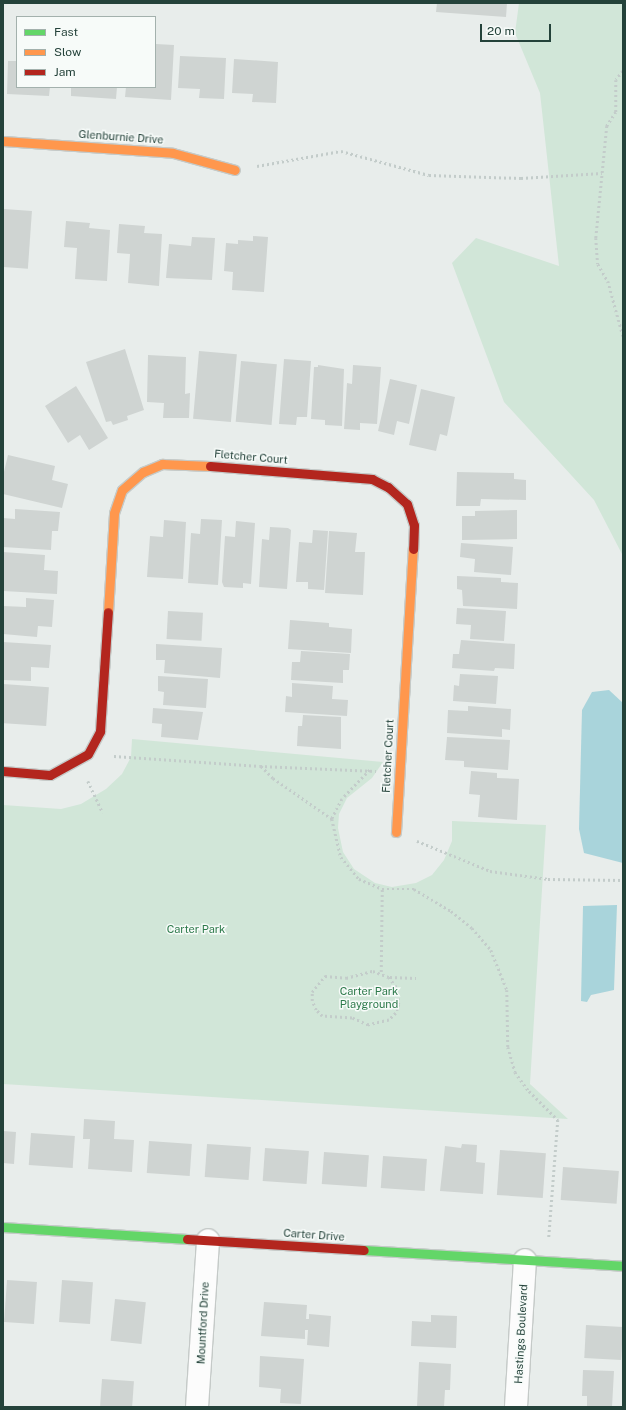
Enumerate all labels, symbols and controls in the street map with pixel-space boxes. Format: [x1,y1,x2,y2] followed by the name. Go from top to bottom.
[16,16,156,88] legend
[482,16,553,42] scale bar
[487,24,515,38] text: 20 m
[54,25,78,39] text: Fast
[54,45,81,59] text: Slow
[54,65,76,79] text: Jam
[78,127,164,147] street label: Glenburnie Drive
[214,447,288,467] street label: Fletcher Court
[379,719,397,793] street label: Fletcher Court
[167,922,225,936] park label: Carter Park
[340,985,398,1011] park label: Carter Park Playground
[283,1226,345,1244] street label: Carter Drive
[194,1281,212,1365] street label: Mountford Drive
[512,1284,530,1384] street label: Hastings Boulevard

